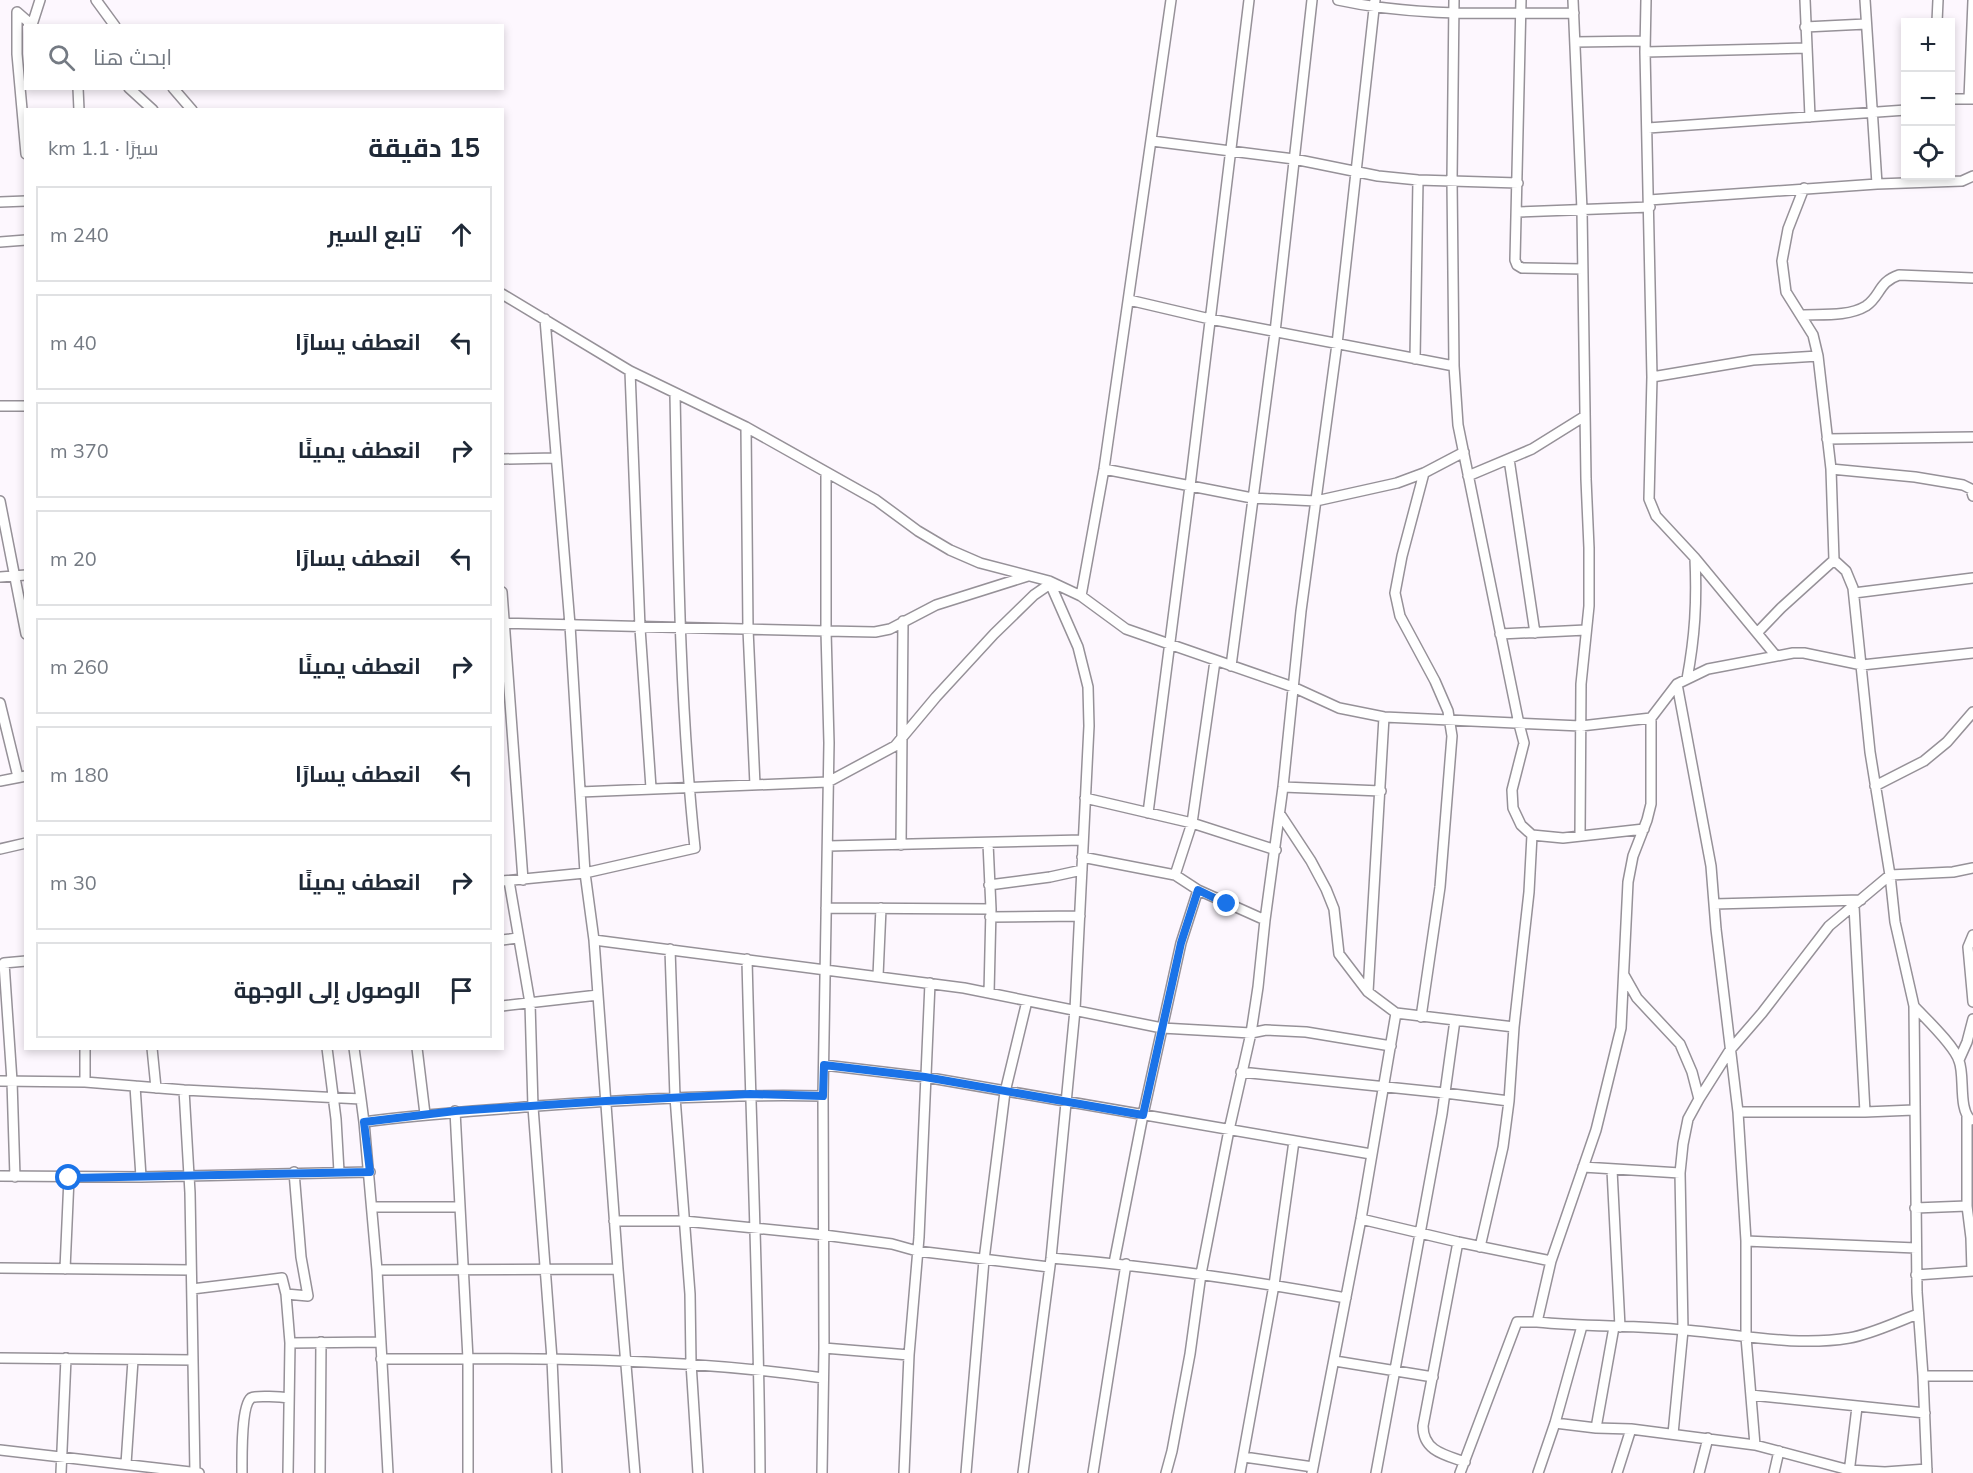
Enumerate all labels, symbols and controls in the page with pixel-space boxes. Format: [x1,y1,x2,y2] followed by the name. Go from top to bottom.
[1901,18,1955,180] map controls
[1901,18,1955,72] button: +
[24,24,504,90] search box
[45,41,78,74] icon: search
[93,43,172,71] text: ابحث هنا
[1901,72,1955,126] button: −
[1901,126,1955,180] button: locate
[368,131,480,164] text: 15 دقيقة
[48,135,159,160] text: سيرًا · 1.1 km
[445,218,478,251] icon: ahead
[327,220,421,248] text: تابع السير
[50,222,109,247] text: 240 m
[445,326,478,359] icon: left
[295,328,421,356] text: انعطف يسارًا
[50,330,97,355] text: 40 m
[445,434,478,467] icon: right
[298,436,421,464] text: انعطف يمينًا
[50,438,109,463] text: 370 m
[445,542,478,575] icon: left
[295,544,421,572] text: انعطف يسارًا
[50,546,97,571] text: 20 m
[445,650,478,683] icon: right
[298,652,421,680] text: انعطف يمينًا
[50,654,109,679] text: 260 m
[445,758,478,791] icon: left
[295,760,421,788] text: انعطف يسارًا
[50,762,109,787] text: 180 m
[445,866,478,899] icon: right
[298,868,421,896] text: انعطف يمينًا
[50,870,97,895] text: 30 m
[1213,890,1239,916] route end
[445,974,478,1007] icon: arrive
[234,976,421,1004] text: الوصول إلى الوجهة
[55,1164,81,1190] route start

